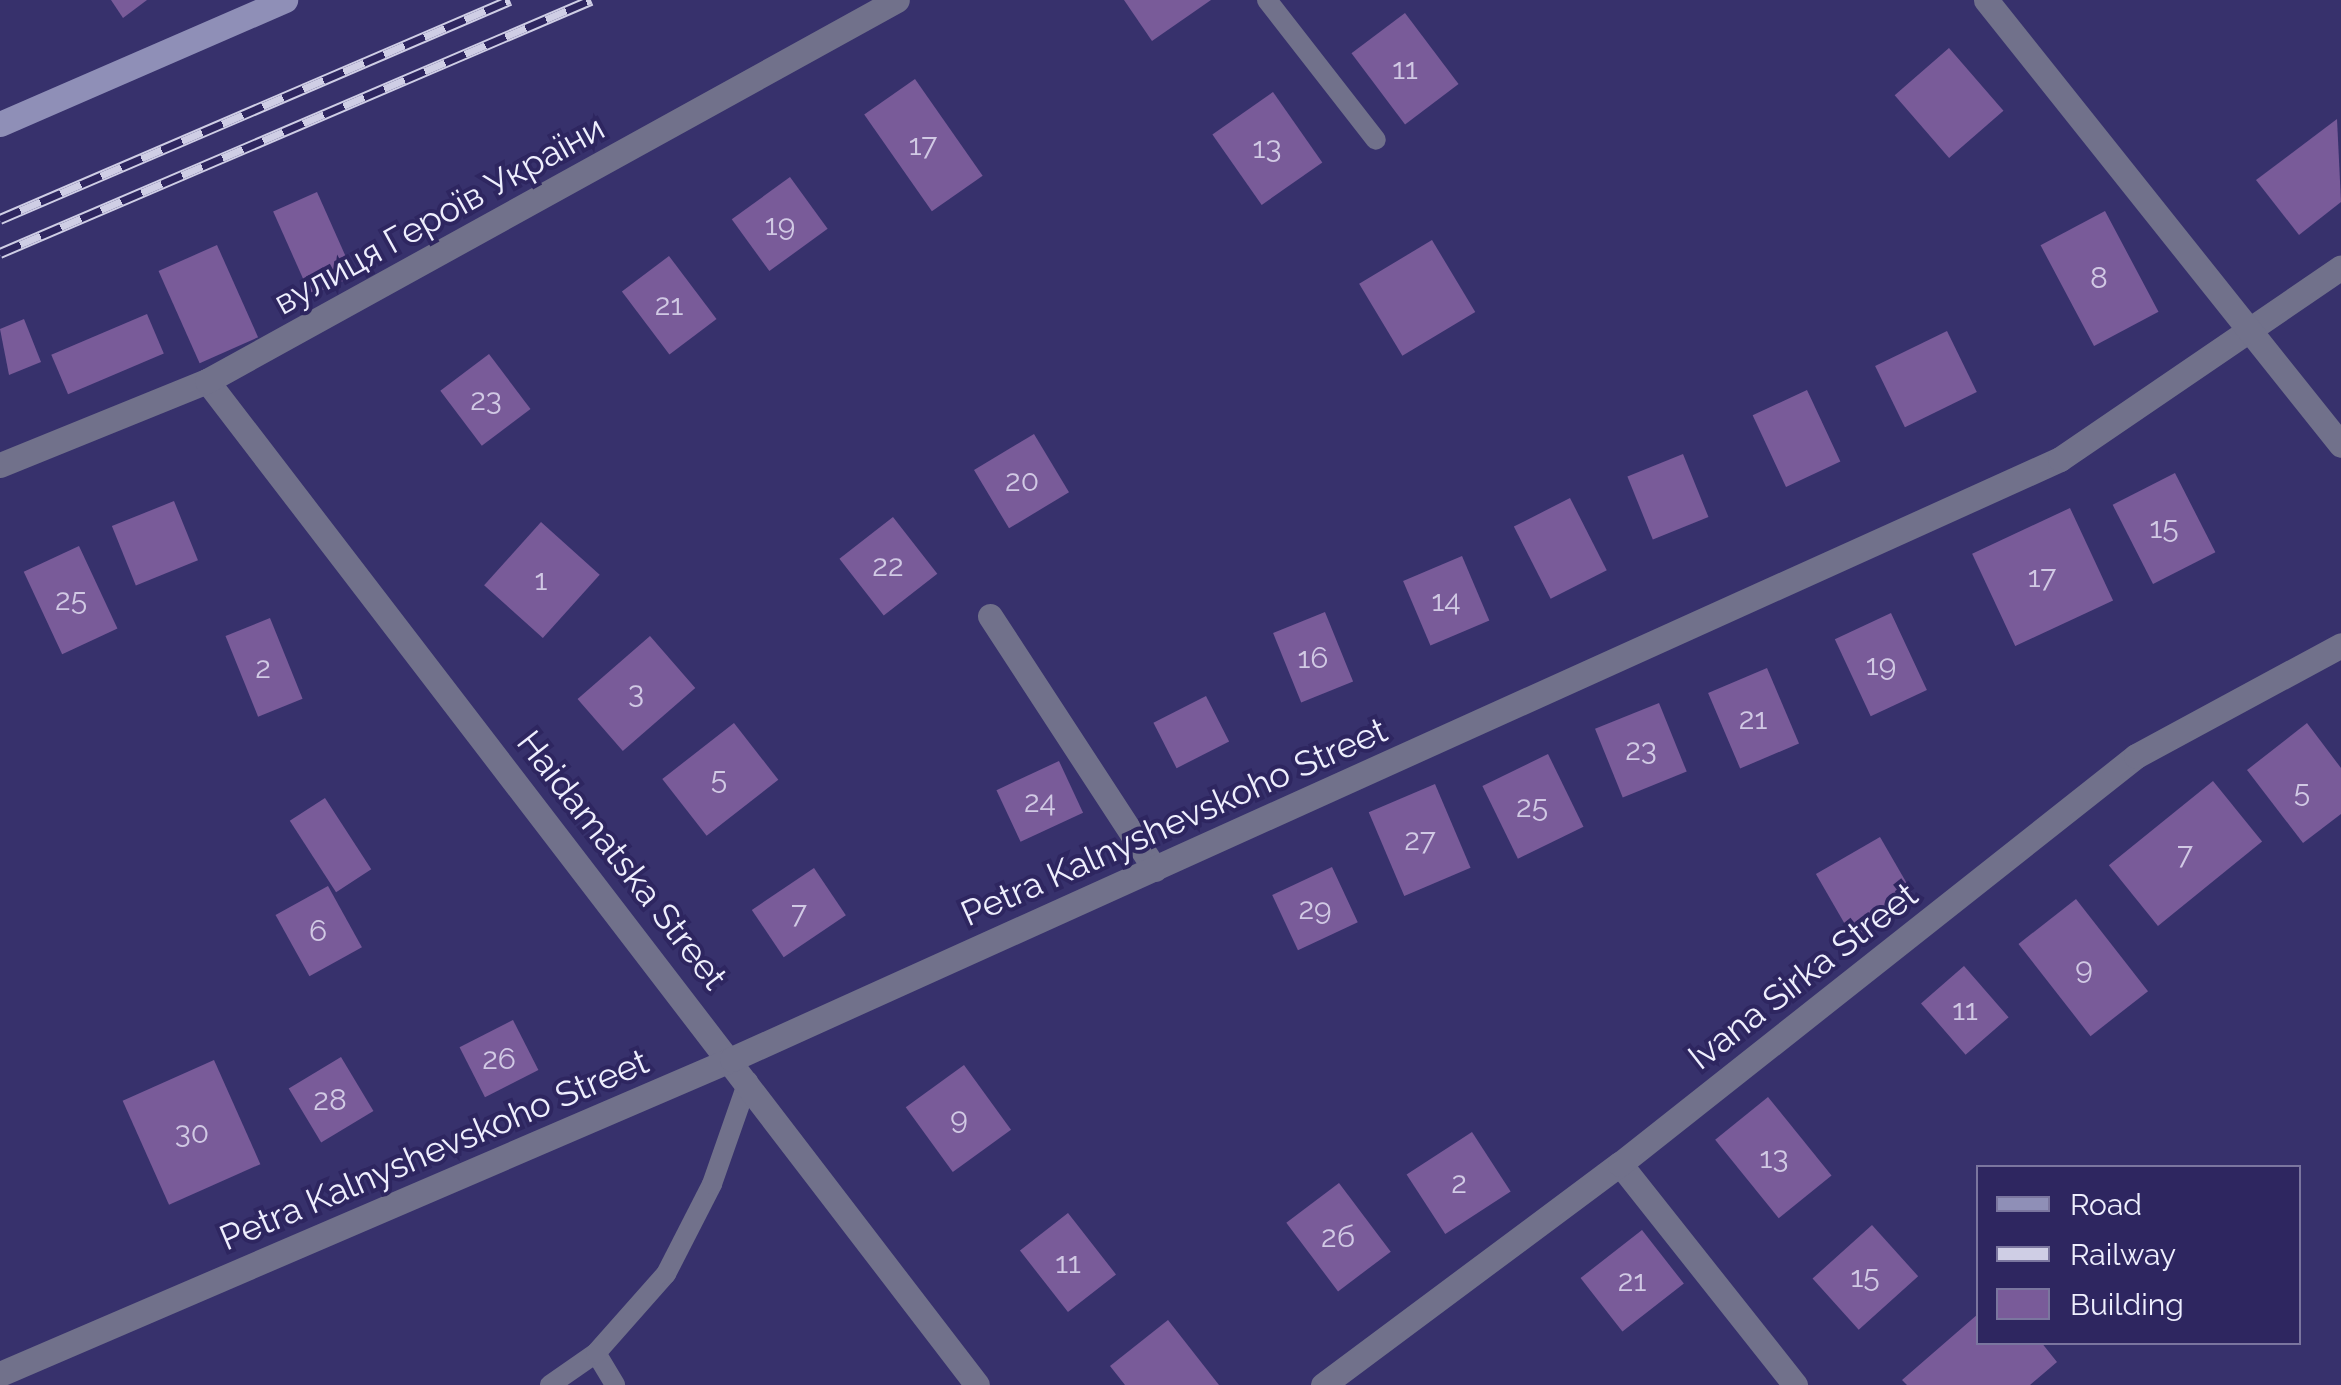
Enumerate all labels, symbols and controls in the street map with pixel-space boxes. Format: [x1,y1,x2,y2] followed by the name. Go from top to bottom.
[1392,51,1418,87] house number: 11
[266,107,612,323] street label: вулиця Героїв України
[909,127,937,163] house number: 17
[1253,130,1281,166] house number: 13
[765,207,795,243] house number: 19
[2090,260,2108,296] house number: 8
[655,287,683,323] house number: 21
[470,382,502,418] house number: 23
[1005,463,1039,499] house number: 20
[2149,510,2179,546] house number: 15
[872,548,904,584] house number: 22
[2028,559,2056,595] house number: 17
[535,562,547,598] house number: 1
[55,582,87,618] house number: 25
[1431,583,1461,619] house number: 14
[1298,640,1328,676] house number: 16
[1866,647,1896,683] house number: 19
[255,650,271,686] house number: 2
[628,675,644,711] house number: 3
[1739,701,1767,737] house number: 21
[955,709,1393,935] street label: Petra Kalnyshevskoho Street
[508,722,736,998] street label: Haidamatska Street
[1625,732,1657,768] house number: 23
[711,761,727,797] house number: 5
[2294,774,2310,810] house number: 5
[1024,784,1056,820] house number: 24
[1516,789,1548,825] house number: 25
[1404,822,1436,858] house number: 27
[2177,836,2193,872] house number: 7
[1680,874,1926,1078] street label: Ivana Sirka Street
[1298,891,1332,927] house number: 29
[791,895,807,931] house number: 7
[309,913,327,949] house number: 6
[2075,950,2093,986] house number: 9
[1952,992,1978,1028] house number: 11
[213,1041,655,1259] street label: Petra Kalnyshevskoho Street
[482,1041,516,1077] house number: 26
[313,1082,347,1118] house number: 28
[950,1100,968,1136] house number: 9
[175,1115,209,1151] house number: 30
[1760,1140,1788,1176] house number: 13
[1451,1165,1467,1201] house number: 2
[1976,1165,2301,1345] legend
[2070,1187,2142,1222] text: Road
[1321,1219,1355,1255] house number: 2б
[2070,1237,2176,1272] text: Railway
[1055,1245,1081,1281] house number: 11
[1850,1259,1880,1295] house number: 15
[1618,1263,1646,1299] house number: 21
[2070,1287,2184,1322] text: Building

